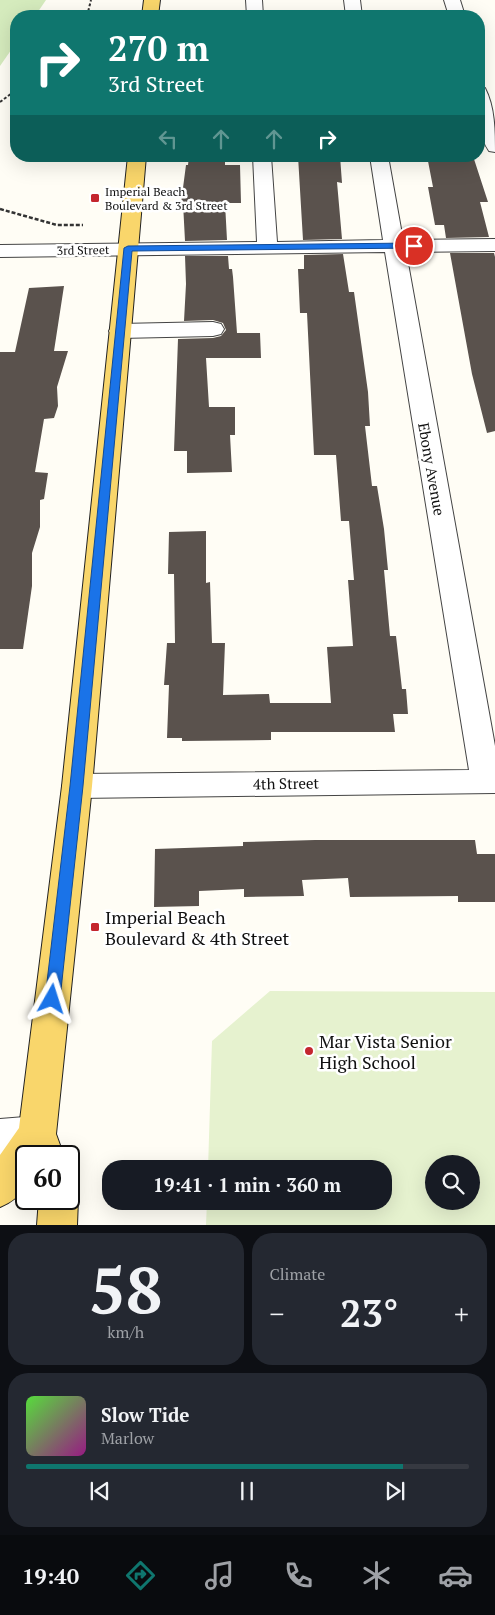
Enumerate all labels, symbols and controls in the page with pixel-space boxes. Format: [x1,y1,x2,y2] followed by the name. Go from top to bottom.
[108,25,209,71] text: 270 m
[25,30,90,95] icon: right
[108,69,204,98] text: 3rd Street
[154,125,182,153] icon: left
[207,125,235,153] icon: ahead
[260,125,288,153] icon: ahead
[313,125,341,153] icon: right
[105,184,228,213] place label: Imperial Beach Boulevard & 3rd Street
[89,192,101,204] marker: Imperial Beach Boulevard & 3rd Street
[393,225,435,267] pin
[400,232,428,260] icon: arrive
[57,242,110,258] street label: 3rd Street
[414,421,450,517] street label: Ebony Avenue
[253,772,320,794] street label: 4th Street
[105,905,290,950] place label: Imperial Beach Boulevard & 4th Street
[89,921,101,933] marker: Imperial Beach Boulevard & 4th Street
[25,972,77,1024] position arrow
[319,1029,452,1074] place label: Mar Vista Senior High School
[303,1045,315,1057] marker: Mar Vista Senior High School
[15,1145,80,1210] speed limit sign: 60
[425,1155,480,1210] map controls
[425,1155,480,1210] button: search
[153,1172,341,1197] text: 19:41 · 1 min · 360 m
[89,1245,162,1332] text: 58
[270,1263,325,1285] text: Climate
[340,1288,399,1338] text: 23°
[270,1295,284,1332] text: −
[454,1295,469,1332] text: +
[107,1321,144,1343] text: km/h
[101,1402,190,1427] text: Slow Tide
[101,1427,154,1449] text: Marlow
[86,1477,114,1505] icon: previous
[233,1477,261,1505] icon: pause
[381,1477,409,1505] icon: next
[123,1558,158,1593] icon: directions
[202,1558,237,1593] icon: music
[281,1558,316,1593] icon: phone
[359,1558,394,1593] icon: climate
[438,1558,473,1593] icon: car
[22,1561,79,1590] text: 19:40

